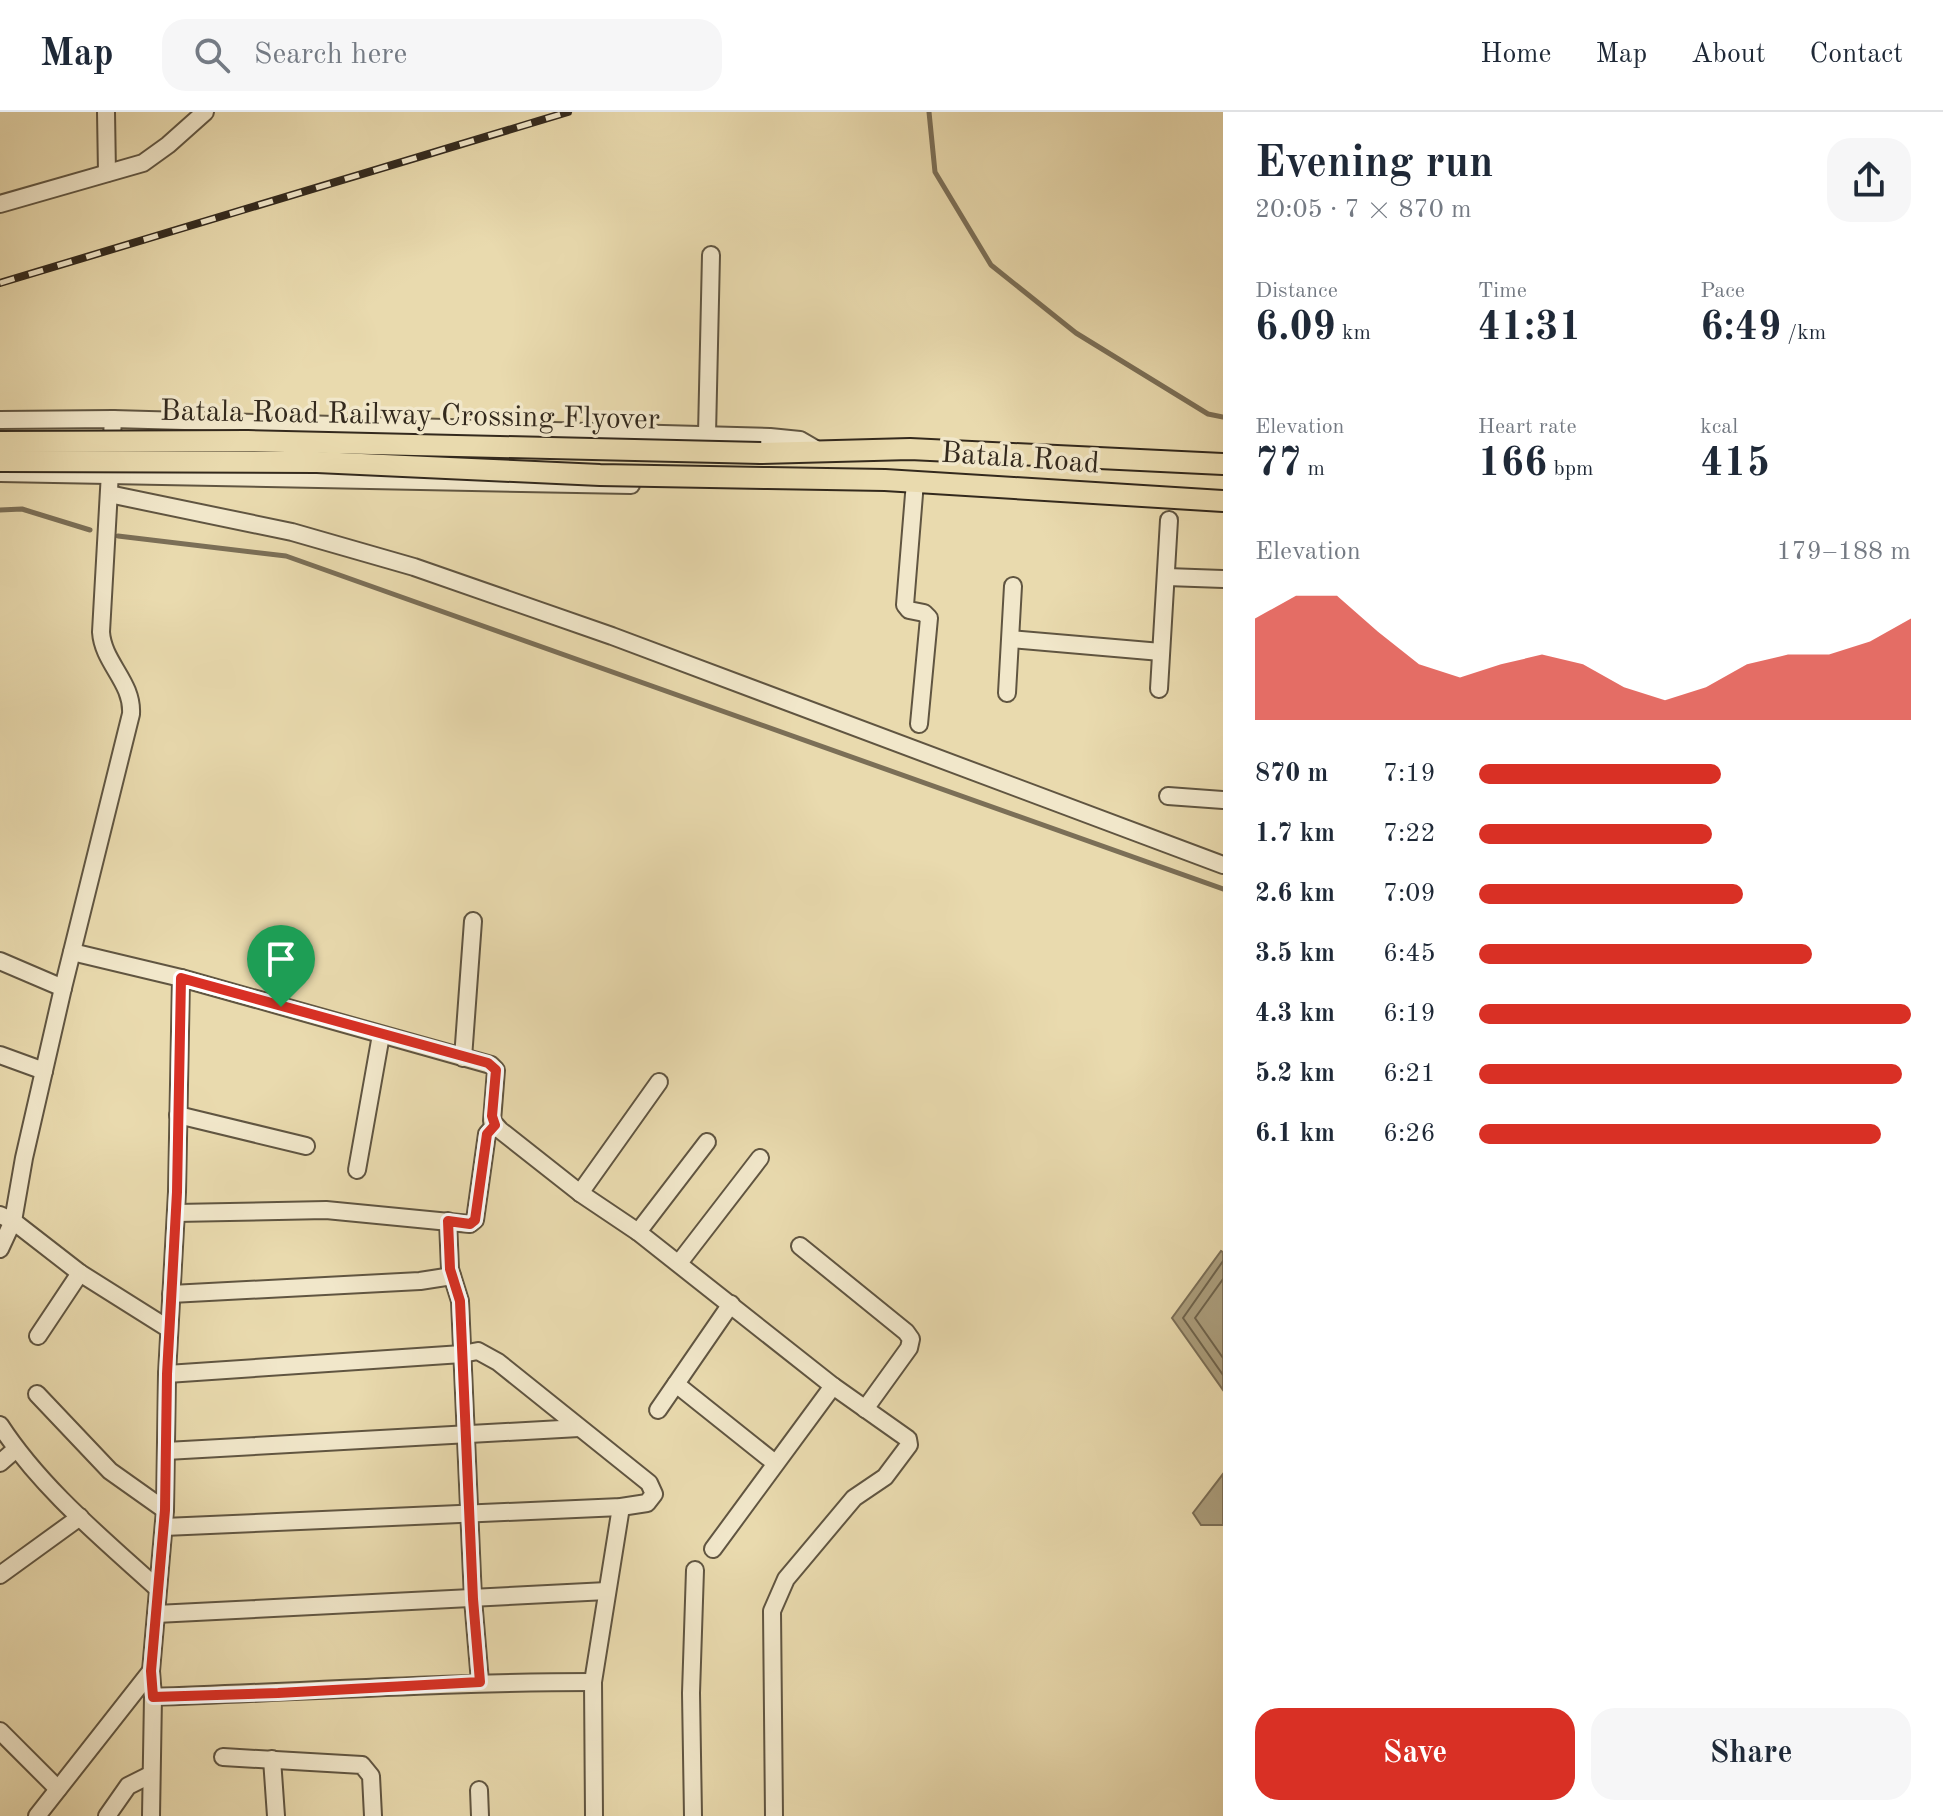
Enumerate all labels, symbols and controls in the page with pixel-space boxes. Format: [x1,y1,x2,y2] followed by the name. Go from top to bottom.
[162,19,722,91] search box
[190,33,234,77] icon: search
[40,36,114,74] text: Map
[254,40,407,70] text: Search here
[1480,41,1551,69] text: Home
[1595,41,1647,69] text: Map
[1691,41,1766,69] text: About
[1810,41,1903,69] text: Contact
[1827,138,1911,222] button: share
[1255,142,1493,186] text: Evening run
[1255,197,1472,223] text: 20:05 · 7 × 870 m
[1255,280,1338,302] text: Distance
[1478,280,1527,302] text: Time
[1700,280,1745,302] text: Pace
[1255,309,1336,349] text: 6.09
[1478,309,1582,349] text: 41:31
[1700,309,1781,349] text: 6:49
[1336,322,1371,344] text: km
[1781,322,1826,344] text: /km
[160,397,660,435] street label: Batala Road Railway Crossing Flyover
[1255,416,1345,438] text: Elevation
[1478,416,1577,438] text: Heart rate
[1700,416,1738,438] text: kcal
[940,438,1100,480] street label: Batala Road
[1255,445,1301,485] text: 77
[1478,445,1547,485] text: 166
[1700,445,1770,485] text: 415
[1301,458,1325,480] text: m
[1547,458,1594,480] text: bpm
[1255,539,1361,565] text: Elevation
[1776,539,1911,565] text: 179–188 m
[1255,761,1328,787] text: 870 m
[1383,761,1436,787] text: 7:19
[1255,821,1335,847] text: 1.7 km
[1383,821,1436,847] text: 7:22
[1255,881,1335,907] text: 2.6 km
[1383,881,1436,907] text: 7:09
[247,925,315,1007] pin
[259,937,303,981] icon: arrive
[1255,941,1335,967] text: 3.5 km
[1383,941,1436,967] text: 6:45
[1255,1001,1335,1027] text: 4.3 km
[1383,1001,1436,1027] text: 6:19
[1255,1061,1335,1087] text: 5.2 km
[1383,1061,1436,1087] text: 6:21
[1255,1121,1335,1147] text: 6.1 km
[1383,1121,1436,1147] text: 6:26
[1255,1708,1575,1800] button: Save
[1591,1708,1911,1800] button: Share

